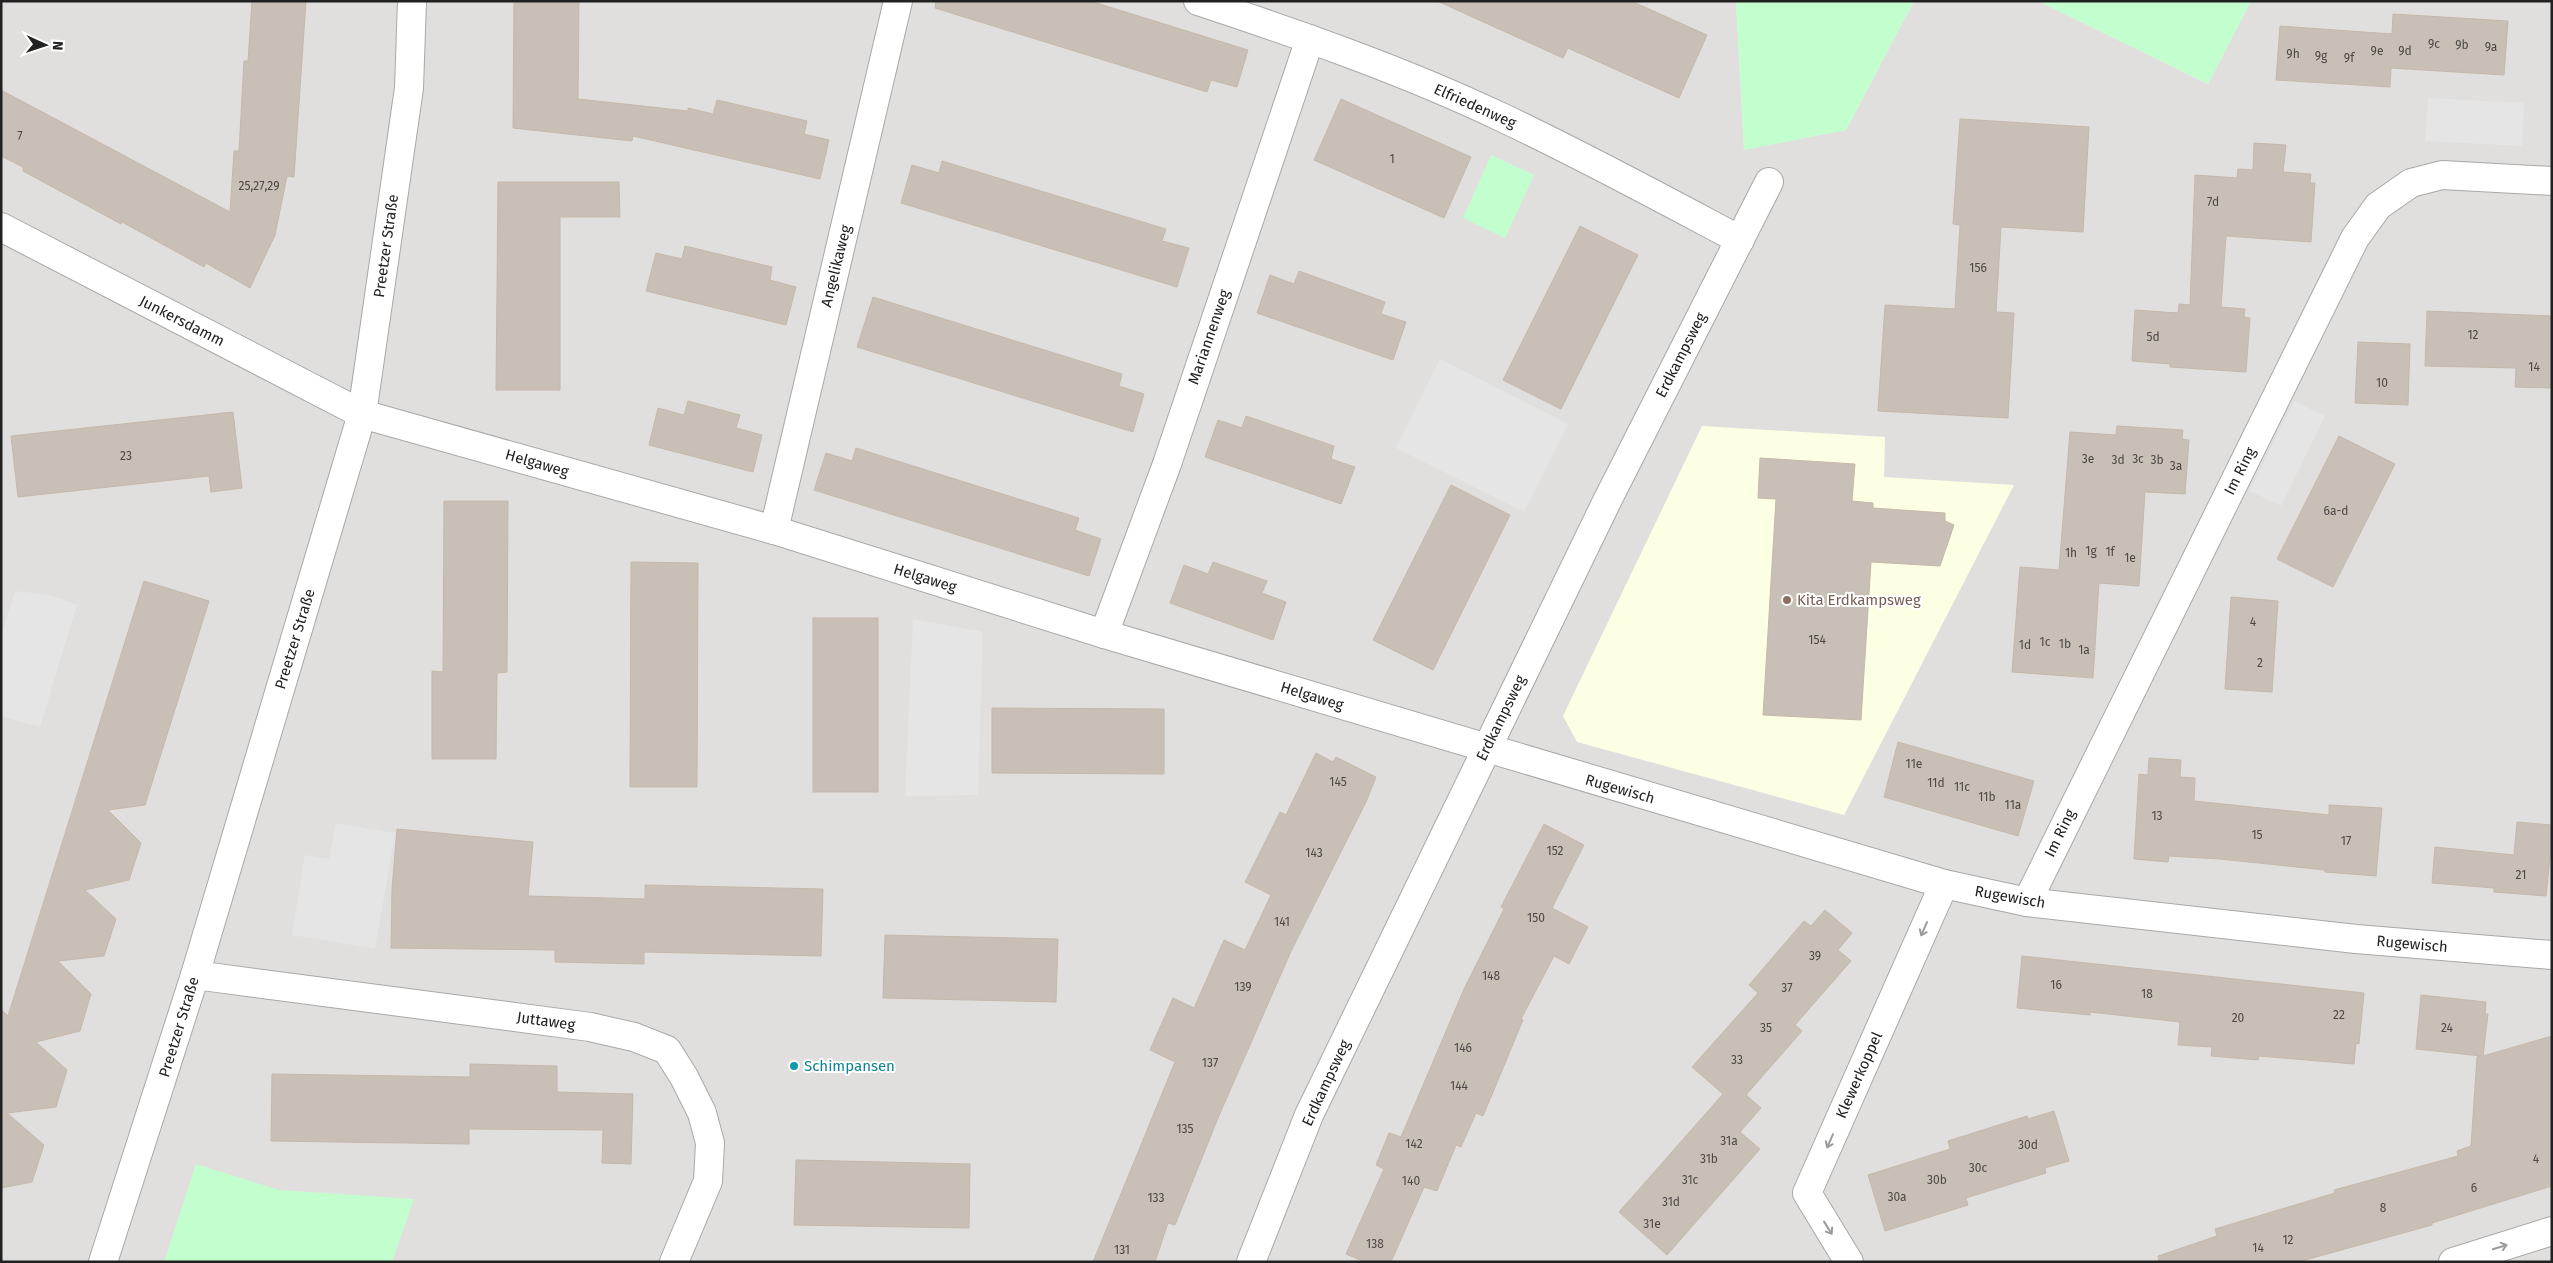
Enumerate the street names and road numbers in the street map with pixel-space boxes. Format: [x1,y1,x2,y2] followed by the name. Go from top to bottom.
[1431,80,1519,132] street label: Elfriedenweg
[370,193,402,299] street label: Preetzer Straße
[817,223,855,309] street label: Angelikaweg
[1184,287,1234,387] street label: Mariannenweg
[136,292,228,350] street label: Junkersdamm
[1652,309,1710,401] street label: Erdkampsweg
[2220,444,2260,498] street label: Im Ring
[503,445,571,481] street label: Helgaweg
[891,560,959,596] street label: Helgaweg
[271,587,319,691] street label: Preetzer Straße
[1472,672,1530,764] street label: Erdkampsweg
[1278,678,1346,714] street label: Helgaweg
[1583,770,1657,808] street label: Rugewisch
[2041,806,2079,860] street label: Im Ring
[1973,882,2047,912] street label: Rugewisch
[2376,932,2448,956] street label: Rugewisch
[155,975,203,1079] street label: Preetzer Straße
[516,1008,577,1034] street label: Juttaweg
[1832,1028,1886,1121] street label: Klewerkoppel
[1298,1037,1354,1129] street label: Erdkampsweg

